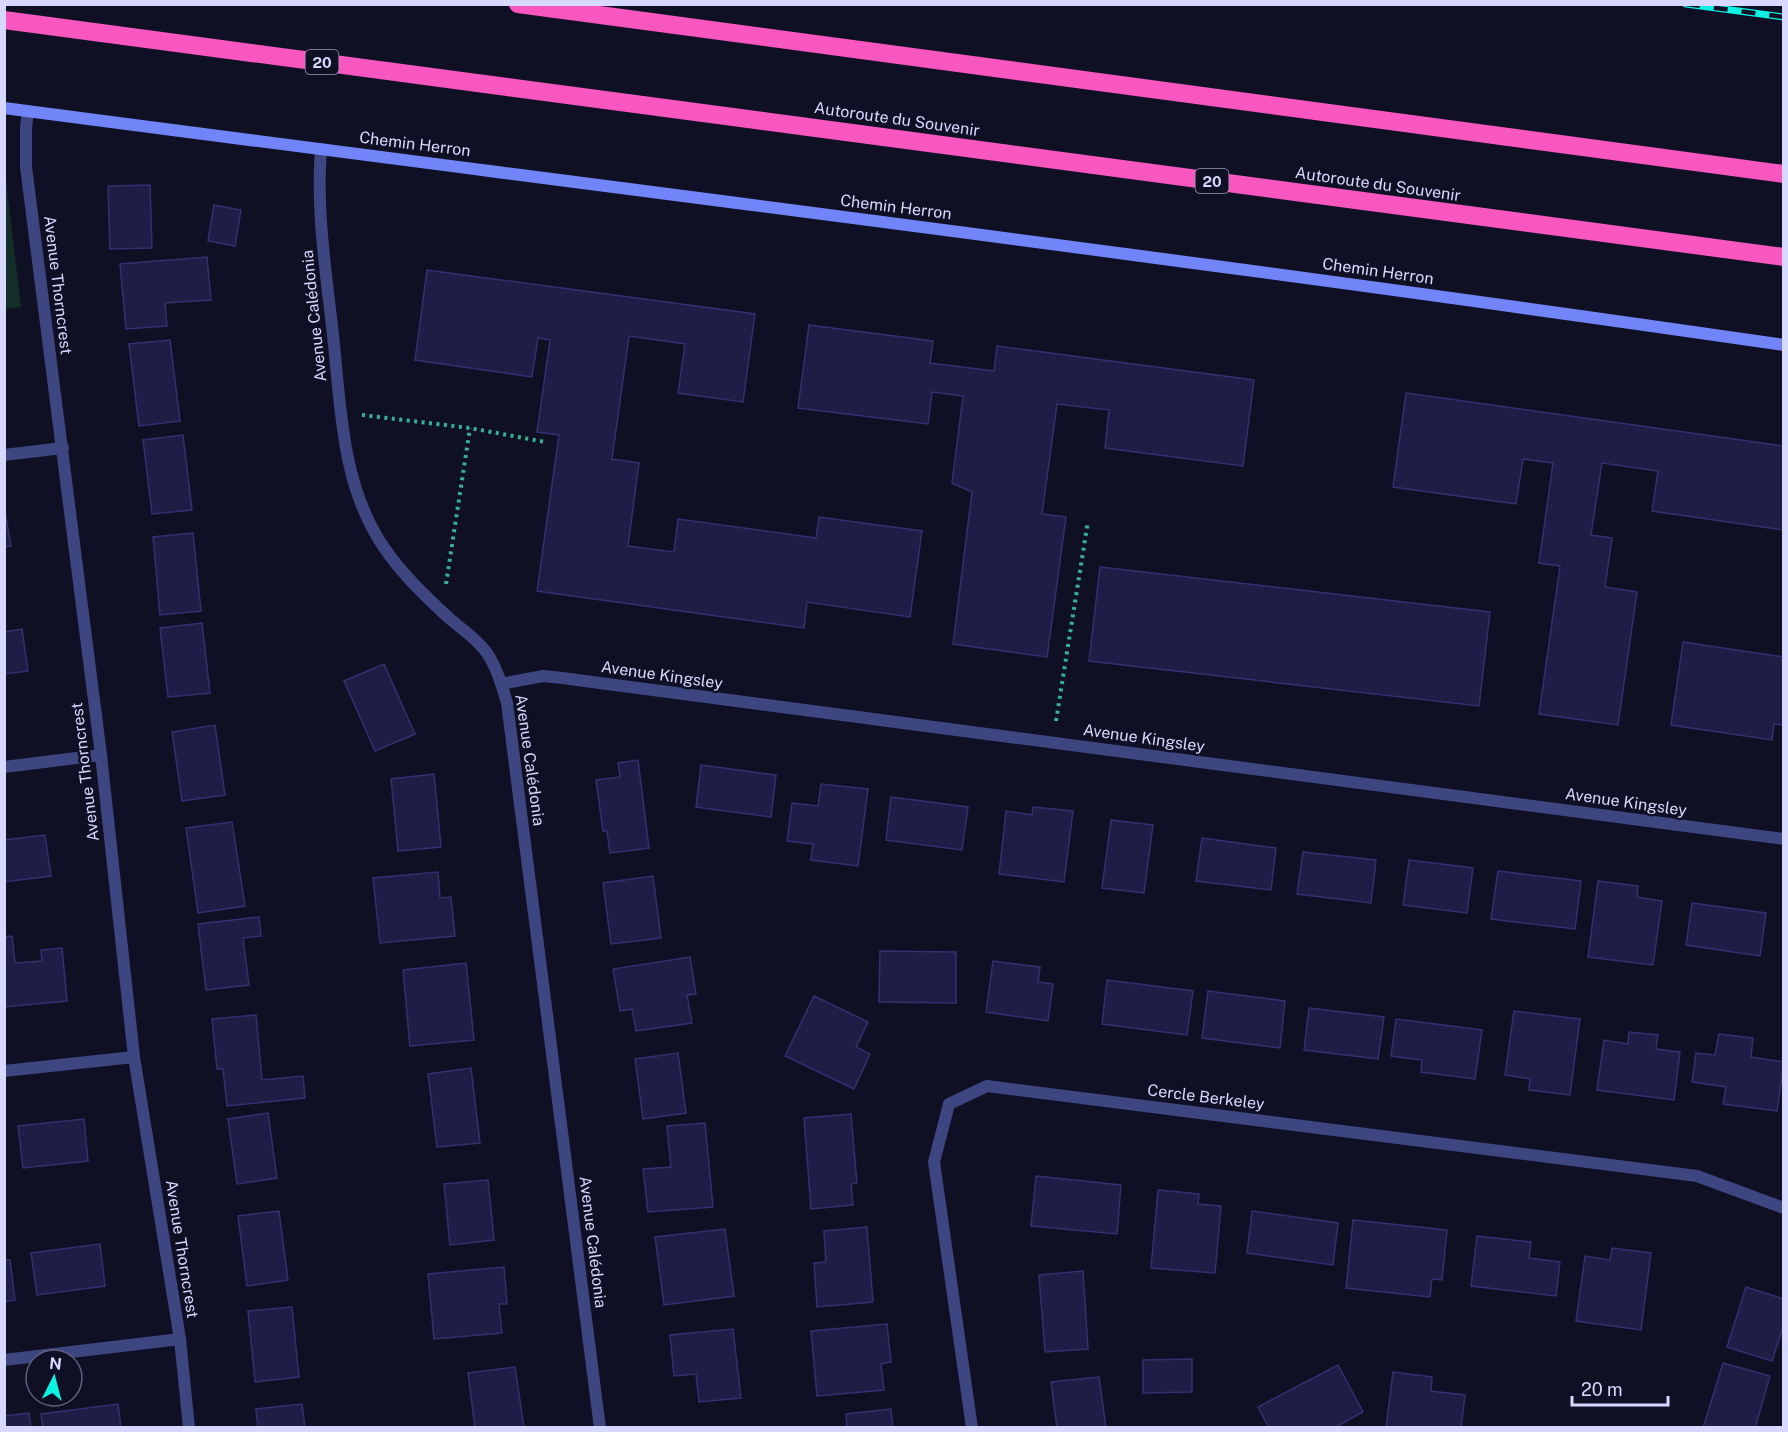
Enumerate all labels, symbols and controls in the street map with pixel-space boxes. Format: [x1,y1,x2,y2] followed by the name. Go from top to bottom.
[306,50,338,74] road number: 20
[813,98,981,140] street label: Autoroute du Souvenir
[358,128,472,160] street label: Chemin Herron
[1294,163,1462,205] street label: Autoroute du Souvenir
[1196,169,1228,193] road number: 20
[839,191,953,223] street label: Chemin Herron
[40,214,76,356] street label: Avenue Thorncrest
[298,249,330,383] street label: Avenue Calédonia
[1321,254,1435,288] street label: Chemin Herron
[600,657,724,693] street label: Avenue Kingsley
[511,693,549,827] street label: Avenue Calédonia
[67,701,103,843] street label: Avenue Thorncrest
[1082,720,1206,756] street label: Avenue Kingsley
[1564,784,1688,820] street label: Avenue Kingsley
[1146,1080,1266,1114] street label: Cercle Berkeley
[575,1175,611,1309] street label: Avenue Calédonia
[162,1178,202,1320] street label: Avenue Thorncrest
[24,1348,84,1408] north arrow
[48,1353,63,1374] text: N
[1572,1369,1668,1407] scale bar
[1581,1379,1623,1400] text: 20 m

